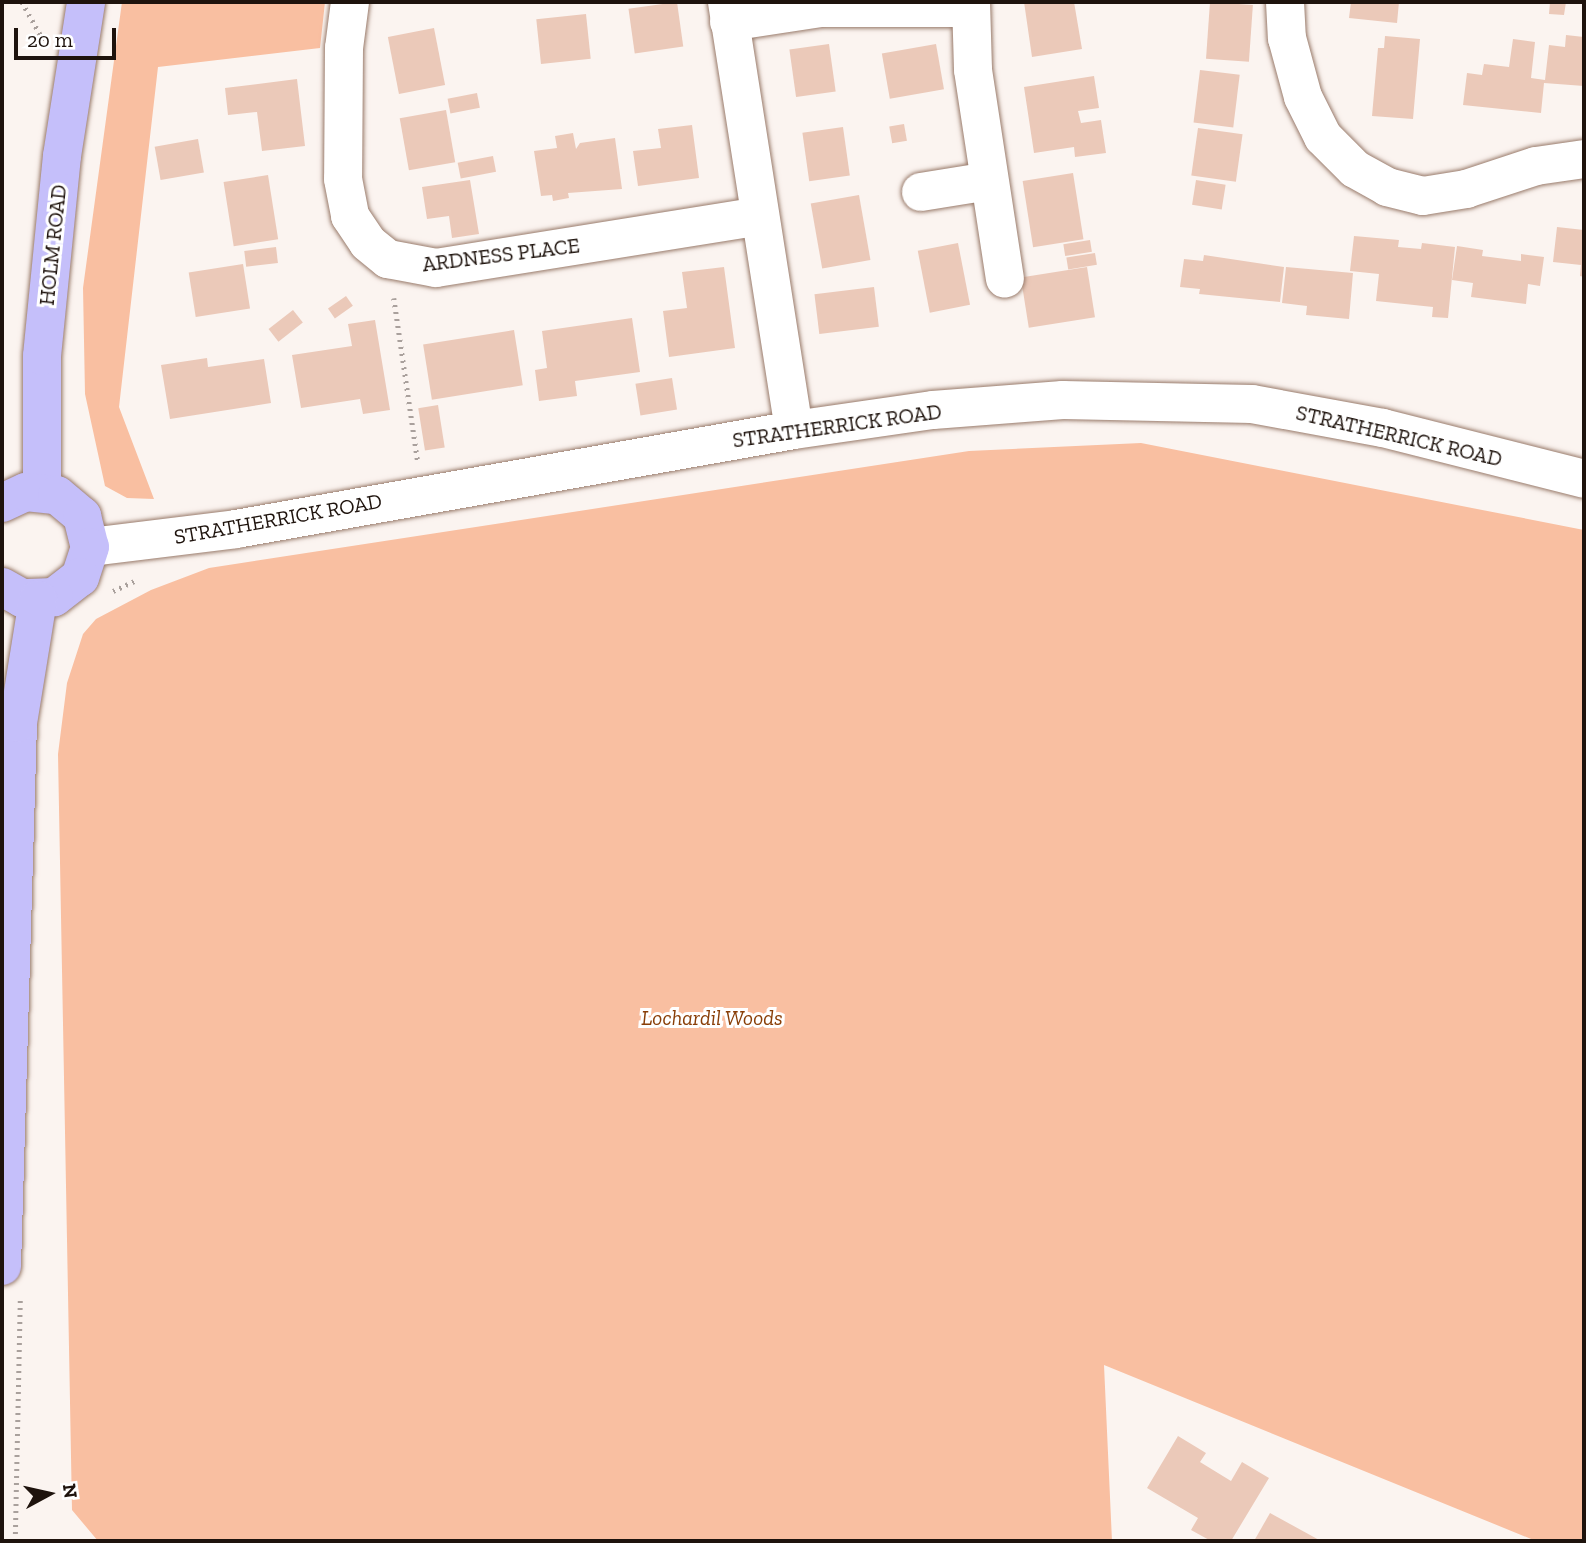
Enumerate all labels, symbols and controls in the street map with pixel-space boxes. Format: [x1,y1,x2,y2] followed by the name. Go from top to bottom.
[18,14,119,58] scale bar
[27,27,73,52] text: 20 m
[34,183,72,307] street label: HOLM ROAD
[421,233,581,277] street label: ARDNESS PLACE
[731,399,943,453] street label: STRATHERRICK ROAD
[1293,400,1505,472] street label: STRATHERRICK ROAD
[172,488,384,550] street label: STRATHERRICK ROAD
[641,1005,783,1031] park label: Lochardil Woods
[14,1459,84,1529] north arrow
[58,1482,83,1500] text: N

